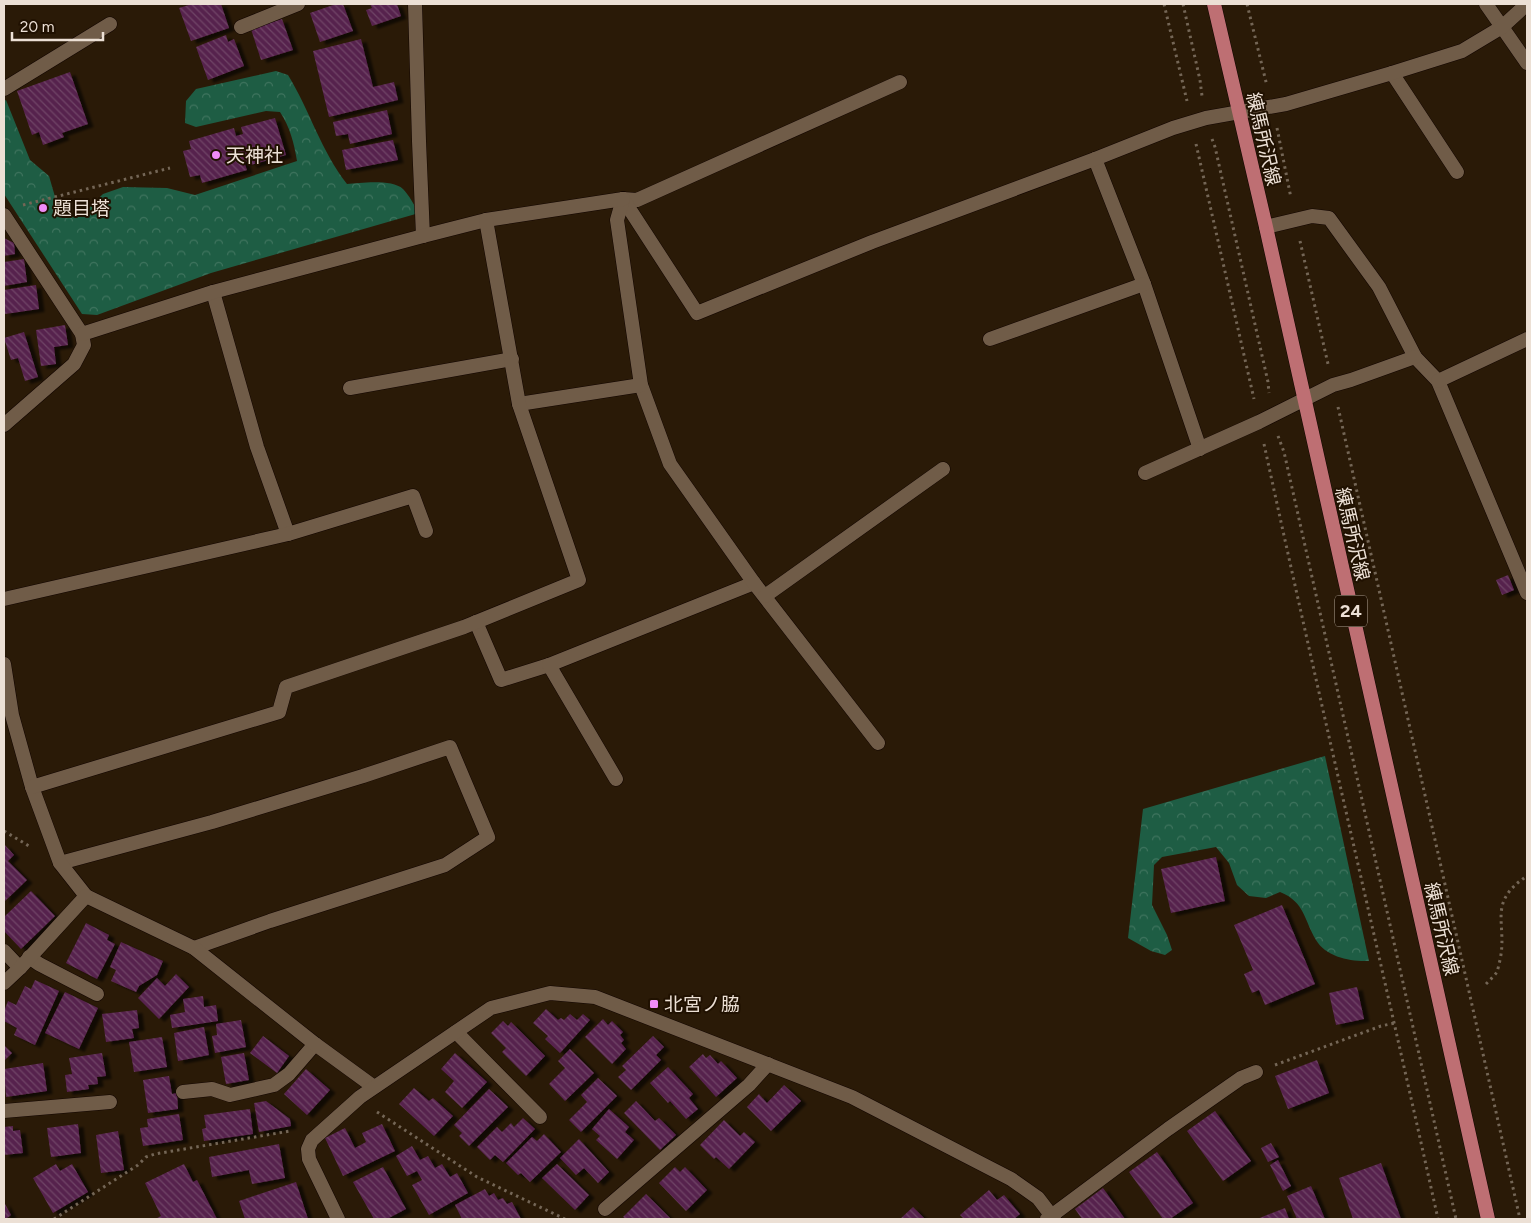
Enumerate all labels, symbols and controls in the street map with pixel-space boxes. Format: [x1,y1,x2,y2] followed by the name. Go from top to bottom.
[12,10,104,42] scale bar
[20,18,54,36] text: 20 m
[1242,90,1285,188] street label: 練馬所沢線
[226,144,283,167] place label: 天神社
[210,149,222,161] marker: 天神社
[53,197,110,220] place label: 題目塔
[37,202,49,214] marker: 題目塔
[1331,485,1374,583] street label: 練馬所沢線
[1335,596,1367,626] road number: 24
[1420,880,1463,978] street label: 練馬所沢線
[664,993,740,1016] place label: 北宮ノ脇
[648,998,660,1010] marker: 北宮ノ脇

